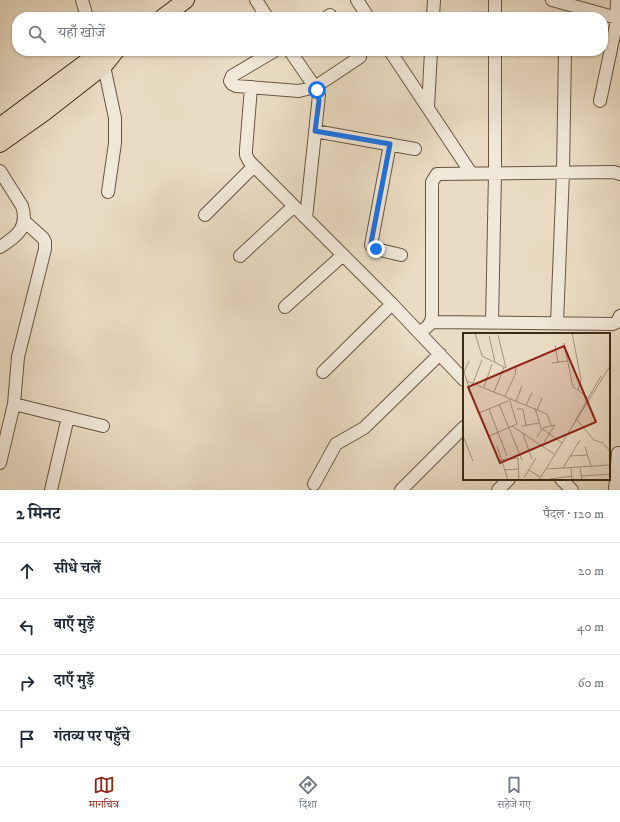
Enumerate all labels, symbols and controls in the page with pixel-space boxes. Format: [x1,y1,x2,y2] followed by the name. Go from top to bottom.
[12,12,608,56] search box
[26,23,48,45] icon: search
[58,23,105,42] text: यहाँ खोजें
[308,81,326,99] route start
[367,240,385,258] route end
[463,333,610,480] inset map
[16,503,60,525] text: 2 मिनट
[543,506,604,522] text: पैदल · 120 m
[54,559,101,578] text: सीधे चलें
[16,560,38,582] icon: ahead
[578,563,604,579] text: 20 m
[54,615,94,634] text: बाएँ मुड़ें
[16,616,38,638] icon: left
[577,619,604,635] text: 40 m
[54,671,94,690] text: दाएँ मुड़ें
[16,672,38,694] icon: right
[578,675,604,691] text: 60 m
[54,727,130,746] text: गंतव्य पर पहुँचे
[16,728,38,750] icon: arrive
[89,774,119,815] tab: मानचित्र
[297,774,319,815] tab: दिशा
[497,774,531,815] tab: सहेजे गए

